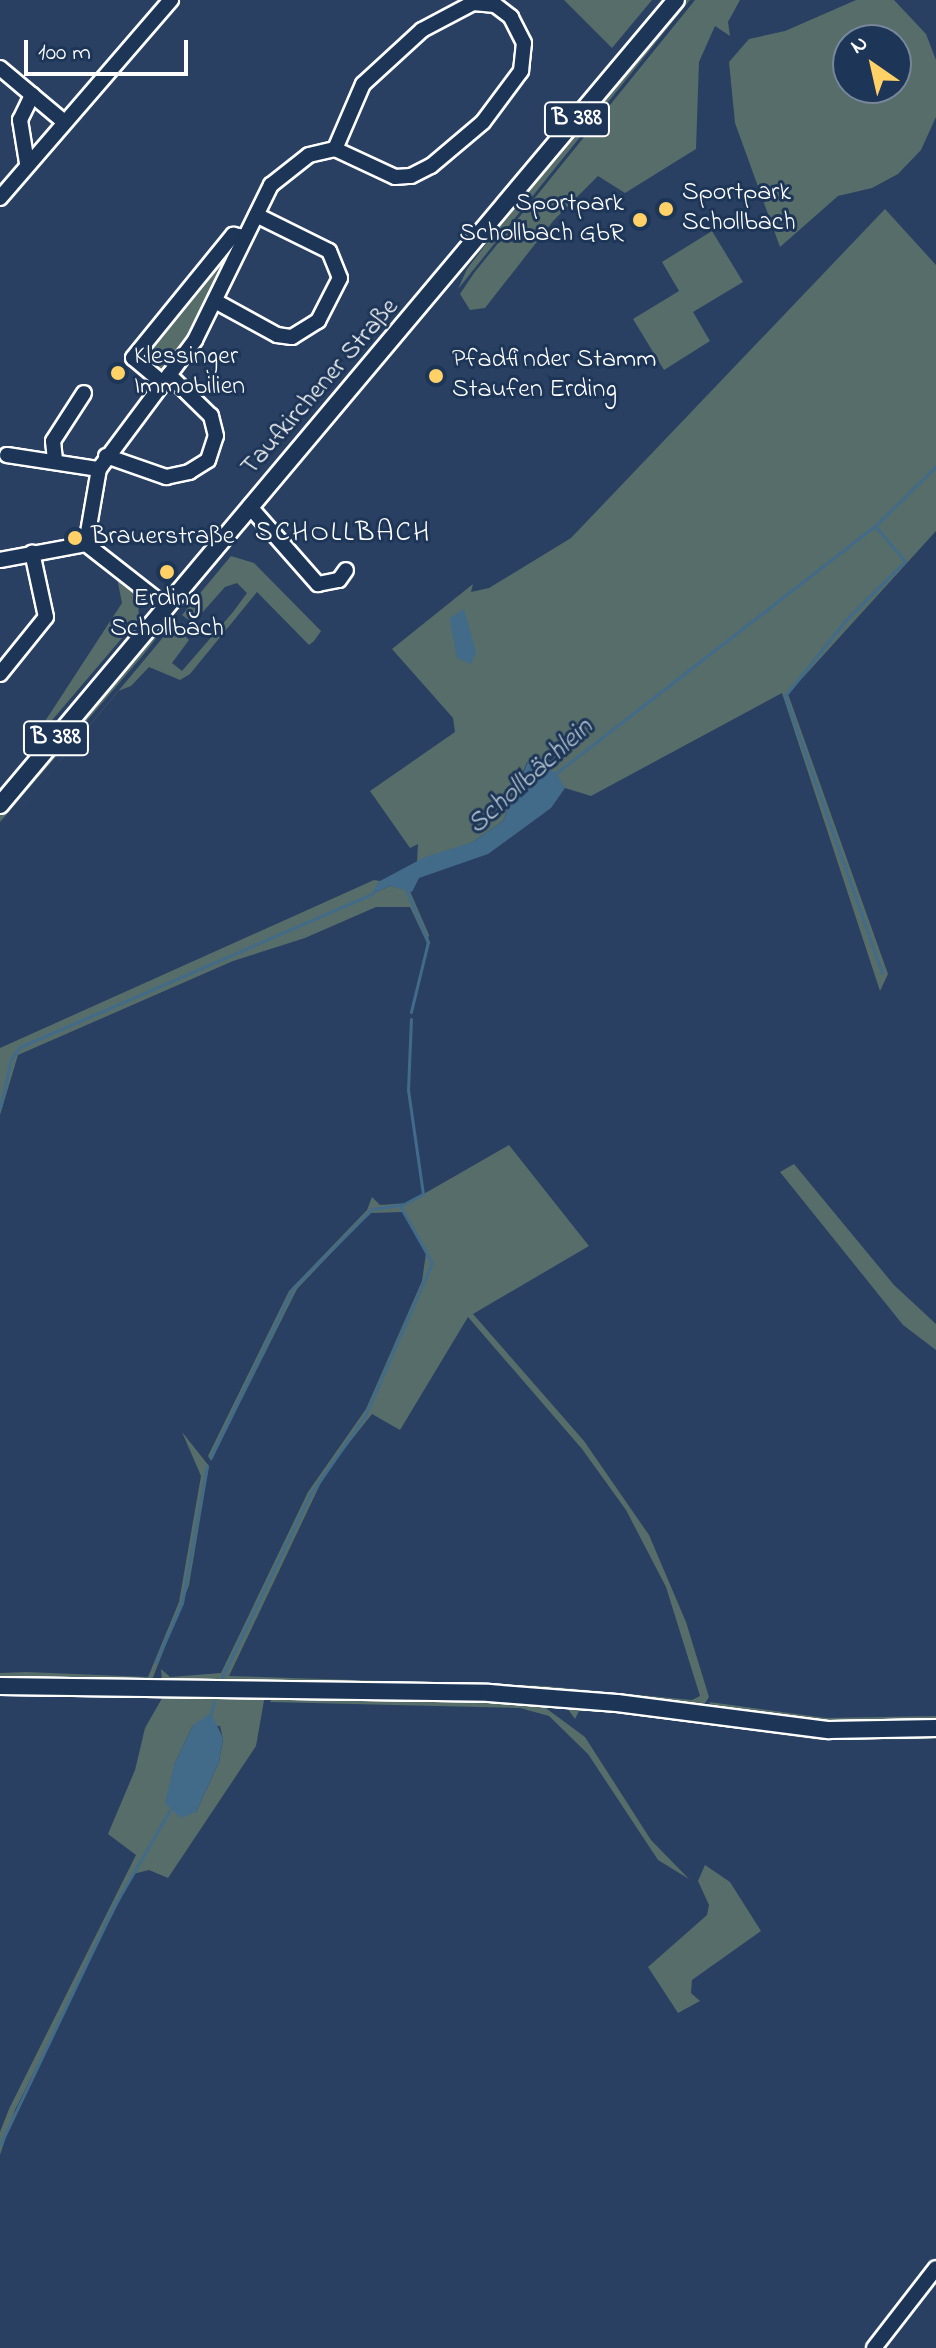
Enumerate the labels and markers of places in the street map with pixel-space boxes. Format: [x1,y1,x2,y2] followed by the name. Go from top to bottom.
[682,178,796,240] place label: Sportpark Schollbach
[459,189,624,250] place label: Sportpark Schollbach GbR
[657,200,675,218] marker: Sportpark Schollbach
[631,211,649,229] marker: Sportpark Schollbach GbR
[134,342,245,404] place label: Klessinger Immobilien
[452,345,656,406] place label: Pfadfinder Stamm Staufen Erding
[109,364,127,382] marker: Klessinger Immobilien
[427,367,445,385] marker: Pfadfinder Stamm Staufen Erding
[91,522,234,554] place label: Brauerstraße
[66,529,84,547] marker: Brauerstraße
[158,563,176,581] marker: Erding Schollbach
[110,584,224,646] place label: Erding Schollbach

